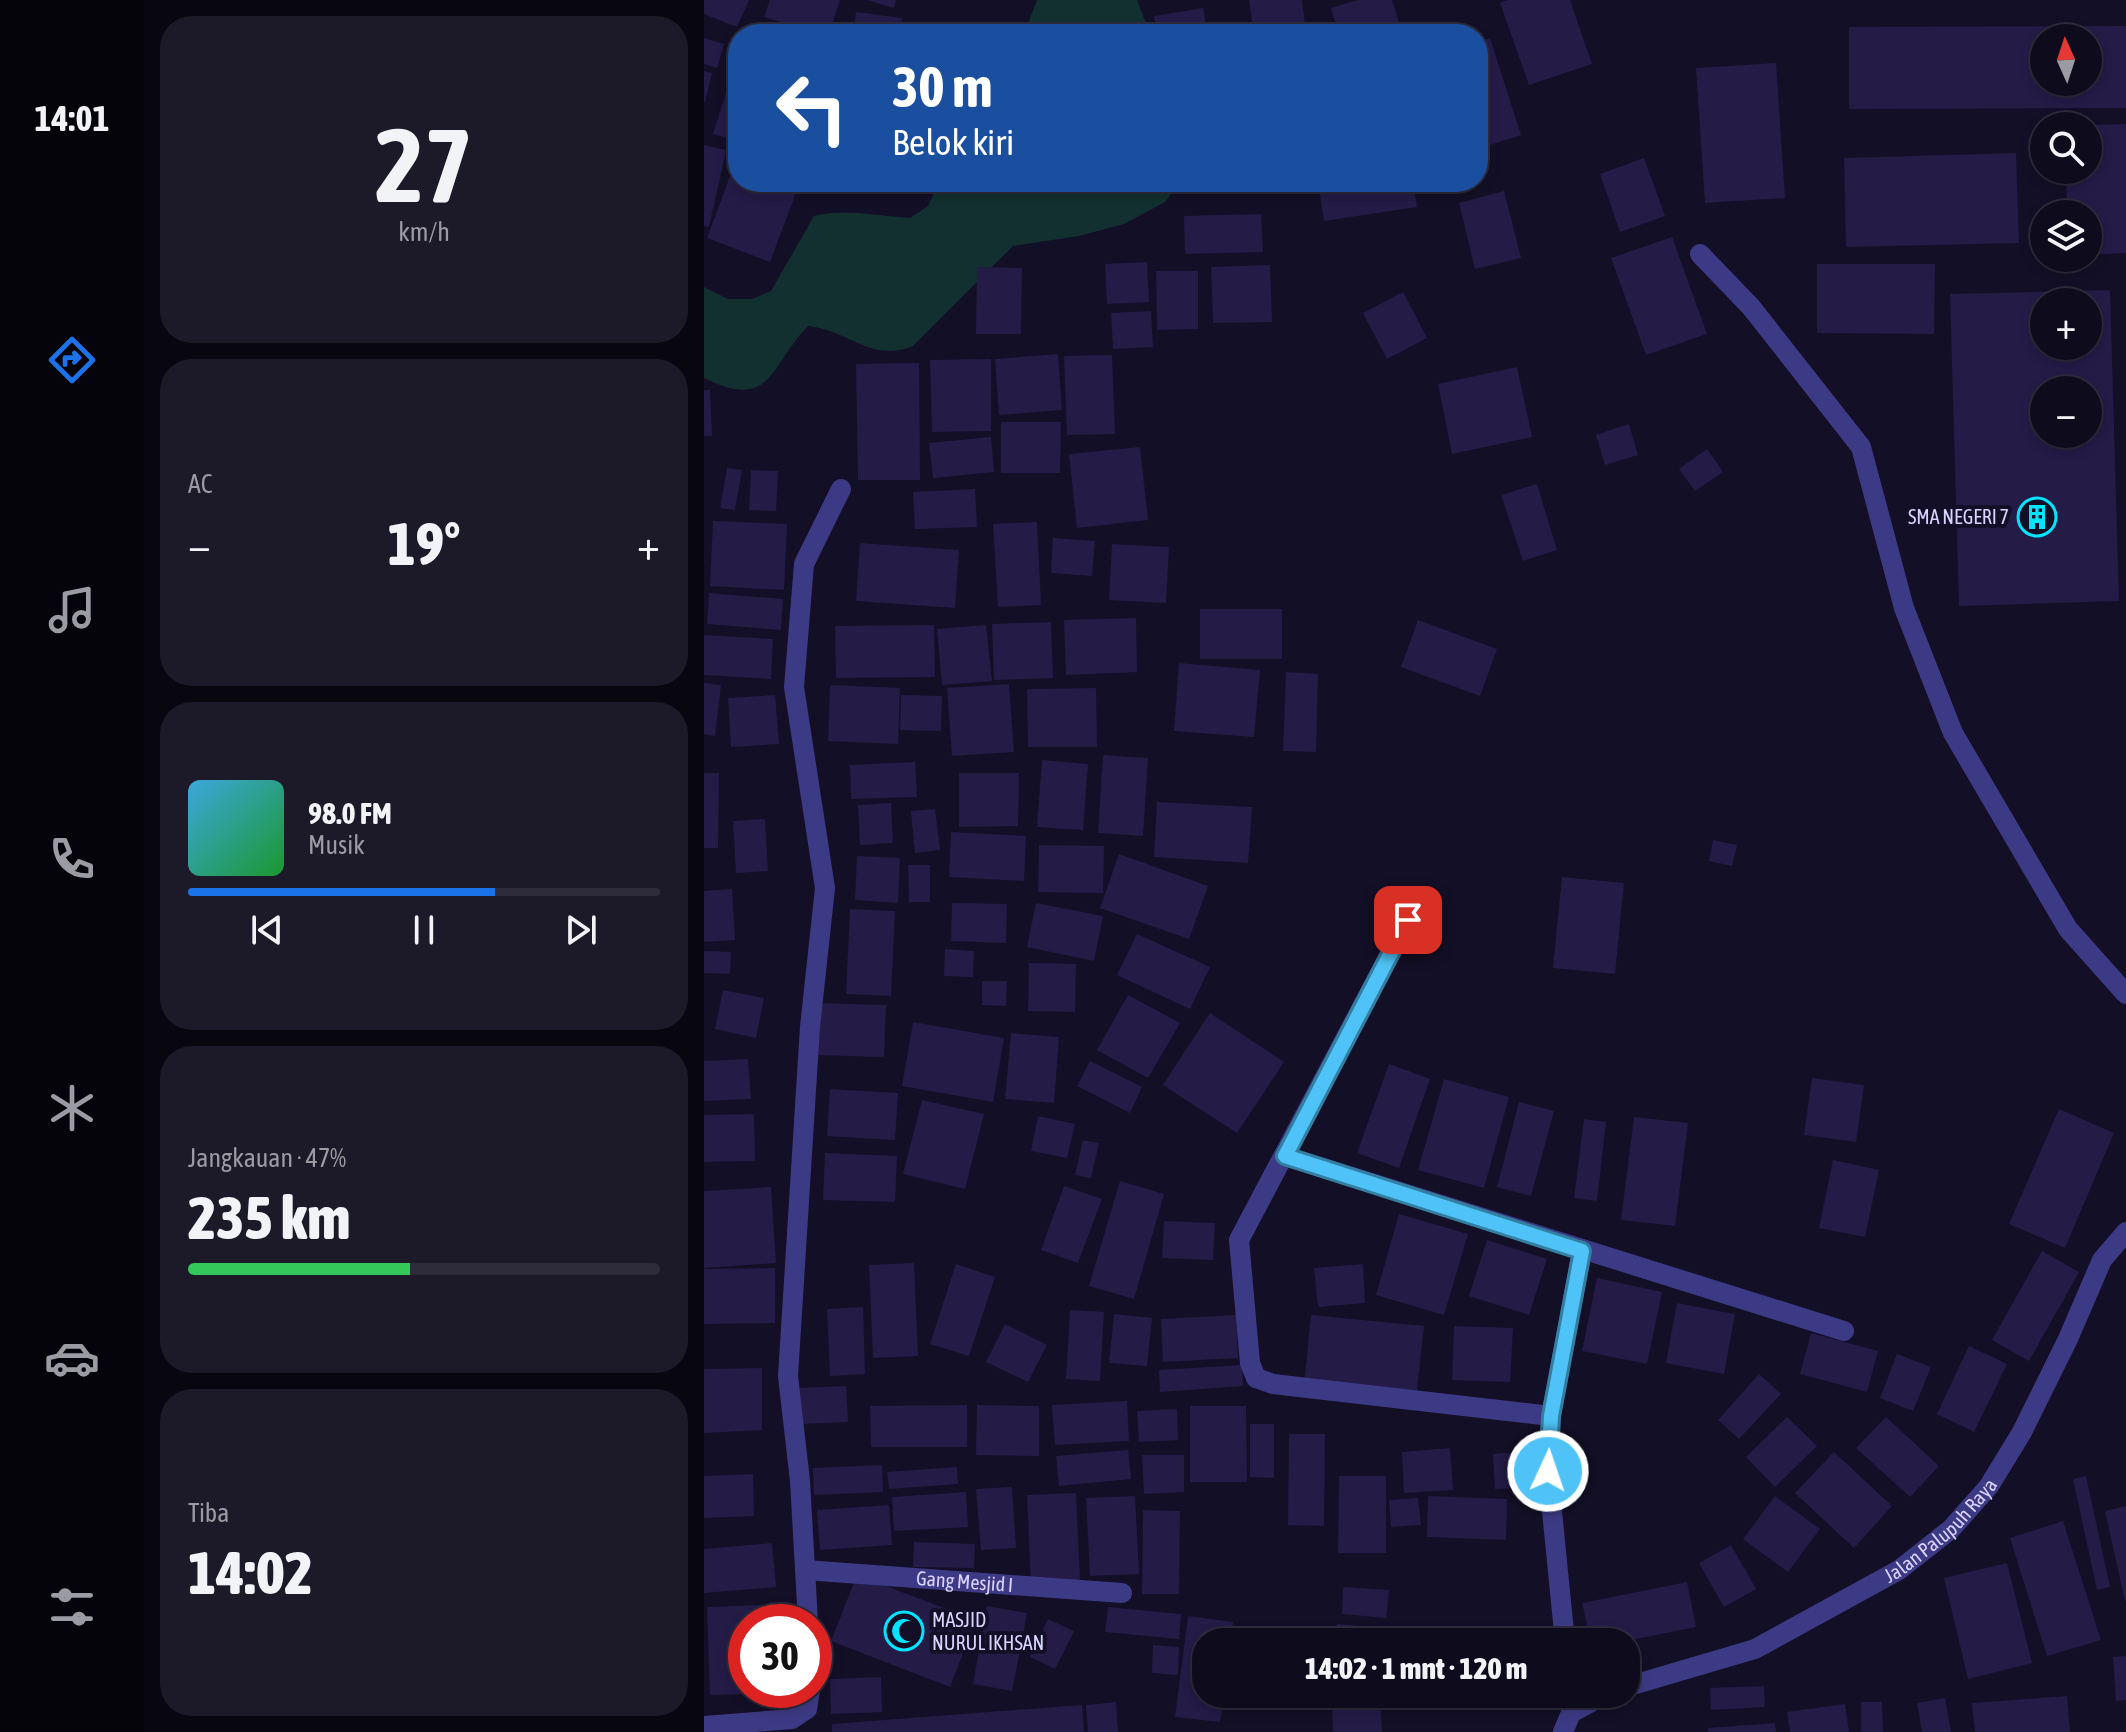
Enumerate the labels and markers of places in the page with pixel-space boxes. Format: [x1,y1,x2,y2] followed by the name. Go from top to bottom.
[2016,496,2058,538] building icon: SMA NEGERI 7
[1908,505,2009,528] place label: SMA NEGERI 7
[1374,886,1442,954] pin
[932,1608,1044,1654] place label: MASJID NURUL IKHSAN
[883,1610,925,1652] mosque icon: MASJID NURUL IKHSAN

